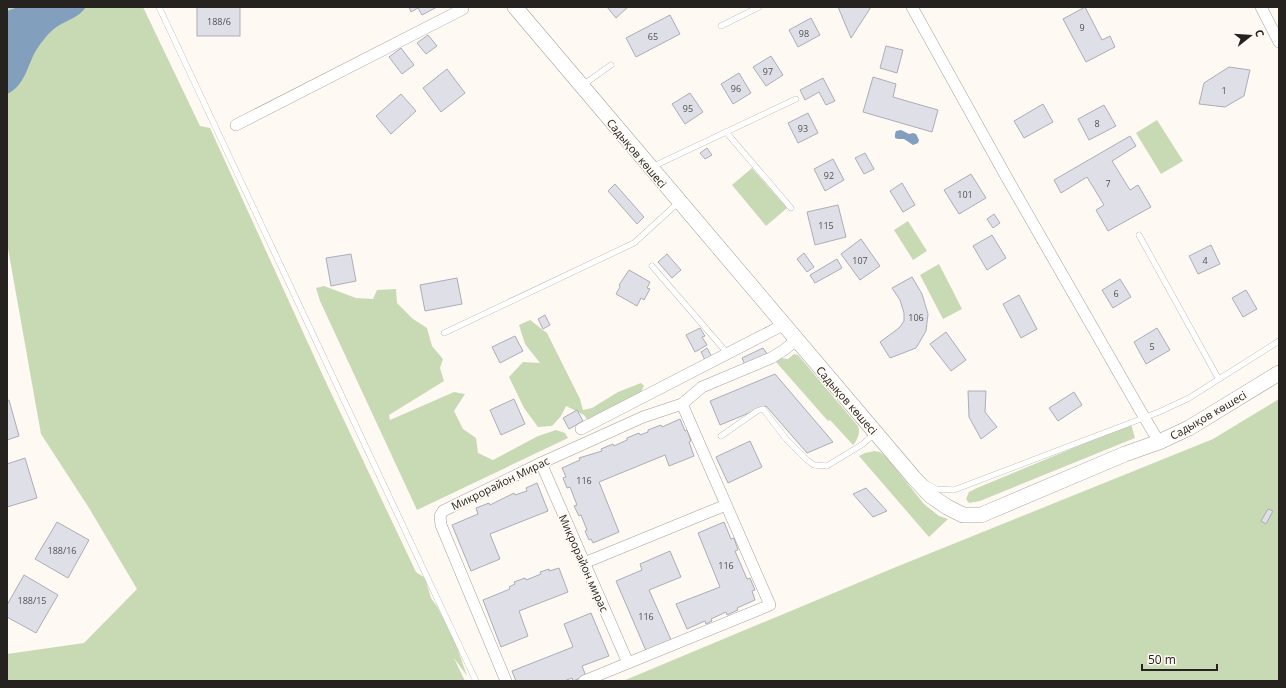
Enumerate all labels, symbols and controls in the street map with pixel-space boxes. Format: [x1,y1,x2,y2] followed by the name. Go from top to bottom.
[207,15,231,28] house number: 188/6
[1230,16,1270,56] north arrow
[1079,21,1085,34] house number: 9
[799,27,809,40] house number: 98
[1252,27,1268,38] text: С
[648,30,658,43] house number: 65
[763,65,773,78] house number: 97
[731,82,741,95] house number: 96
[1221,84,1227,97] house number: 1
[683,102,693,115] house number: 95
[604,115,670,191] street label: Садықов көшесі
[1094,117,1100,130] house number: 8
[798,122,808,135] house number: 93
[824,169,834,182] house number: 92
[1105,177,1111,190] house number: 7
[957,188,973,201] house number: 101
[818,219,834,232] house number: 115
[852,254,868,267] house number: 107
[1202,254,1208,267] house number: 4
[1113,287,1119,300] house number: 6
[908,311,924,324] house number: 106
[1149,340,1155,353] house number: 5
[813,363,881,437] street label: Садықов көшесі
[1167,387,1249,443] street label: Садықов көшесі
[449,453,551,513] street label: Микрорайон Мирас
[576,474,592,487] house number: 116
[556,512,612,614] street label: Микрорайон мирас
[47,544,77,557] house number: 188/16
[718,559,734,572] house number: 116
[17,594,47,607] house number: 188/15
[638,610,654,623] house number: 116
[1142,646,1217,672] scale bar
[1148,651,1176,668] text: 50 m

